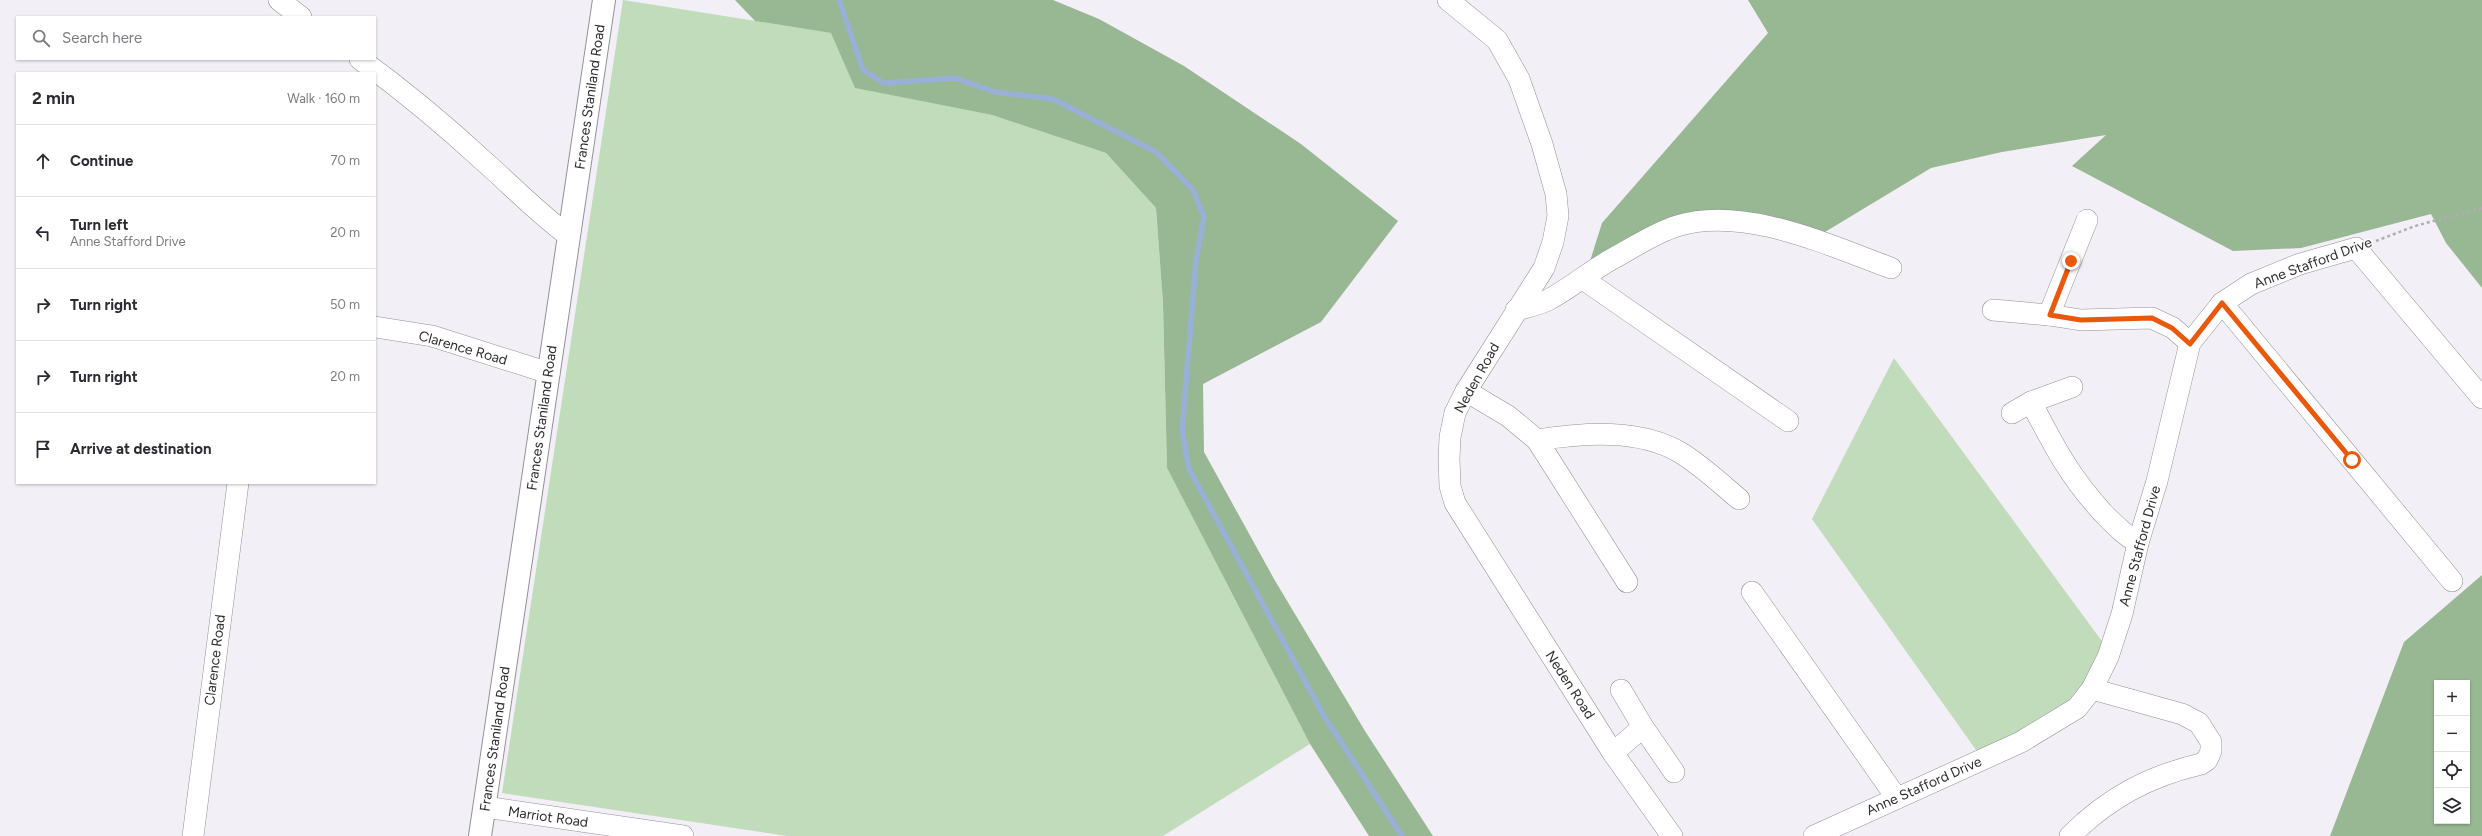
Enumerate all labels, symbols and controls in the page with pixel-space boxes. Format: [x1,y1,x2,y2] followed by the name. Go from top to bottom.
[16,16,376,60] search box
[571,23,609,171] street label: Frances Staniland Road
[30,27,52,49] icon: search
[62,29,142,47] text: Search here
[32,88,75,108] text: 2 min
[287,91,360,106] text: Walk · 160 m
[32,150,54,172] icon: ahead
[70,152,133,170] text: Continue
[330,153,360,168] text: 70 m
[70,216,128,234] text: Turn left
[32,222,54,244] icon: left
[330,225,360,240] text: 20 m
[70,234,186,249] text: Anne Stafford Drive
[2252,234,2375,292] street label: Anne Stafford Drive
[2062,252,2080,270] route end
[32,294,54,316] icon: right
[70,296,138,314] text: Turn right
[330,297,360,312] text: 50 m
[417,327,509,369] street label: Clarence Road
[1451,340,1503,416] street label: Neden Road
[523,344,561,492] street label: Frances Staniland Road
[32,366,54,388] icon: right
[70,368,138,386] text: Turn right
[330,369,360,384] text: 20 m
[32,438,54,460] icon: arrive
[70,440,211,458] text: Arrive at destination
[2343,451,2361,469] route start
[2116,483,2164,608] street label: Anne Stafford Drive
[201,614,229,706] street label: Clarence Road
[1542,648,1598,722] street label: Neden Road
[476,665,514,813] street label: Frances Staniland Road
[2434,680,2470,824] map controls
[2434,680,2470,716] button: +
[2434,716,2470,752] button: −
[2434,752,2470,788] button: locate
[1864,753,1985,819] street label: Anne Stafford Drive
[2434,788,2470,824] button: layers
[507,803,589,831] street label: Marriot Road

